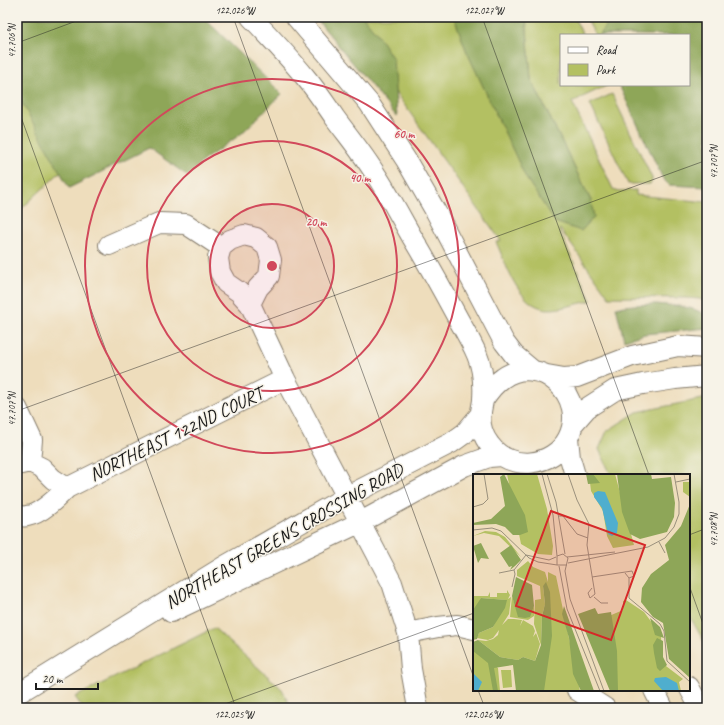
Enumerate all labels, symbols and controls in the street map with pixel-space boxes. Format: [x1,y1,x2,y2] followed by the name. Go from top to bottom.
[215,4,256,17] text: 122.026°W
[464,4,505,17] text: 122.027°W
[5,22,18,58] text: 47.706°N
[560,34,690,86] legend
[596,42,618,58] text: Road
[596,62,617,78] text: Park
[394,126,416,142] text: 60 m
[707,143,720,179] text: 47.707°N
[350,170,371,186] text: 40 m
[306,214,327,230] text: 20 m
[265,259,279,273] centre of rings
[85,379,272,487] street label: NORTHEAST 122ND COURT
[5,390,18,426] text: 47.707°N
[161,457,409,614] street label: NORTHEAST GREENS CROSSING ROAD
[473,474,690,691] inset map
[707,511,720,547] text: 47.708°N
[36,665,98,691] scale bar
[42,671,64,687] text: 20 m
[214,708,255,721] text: 122.025°W
[463,708,504,721] text: 122.026°W

